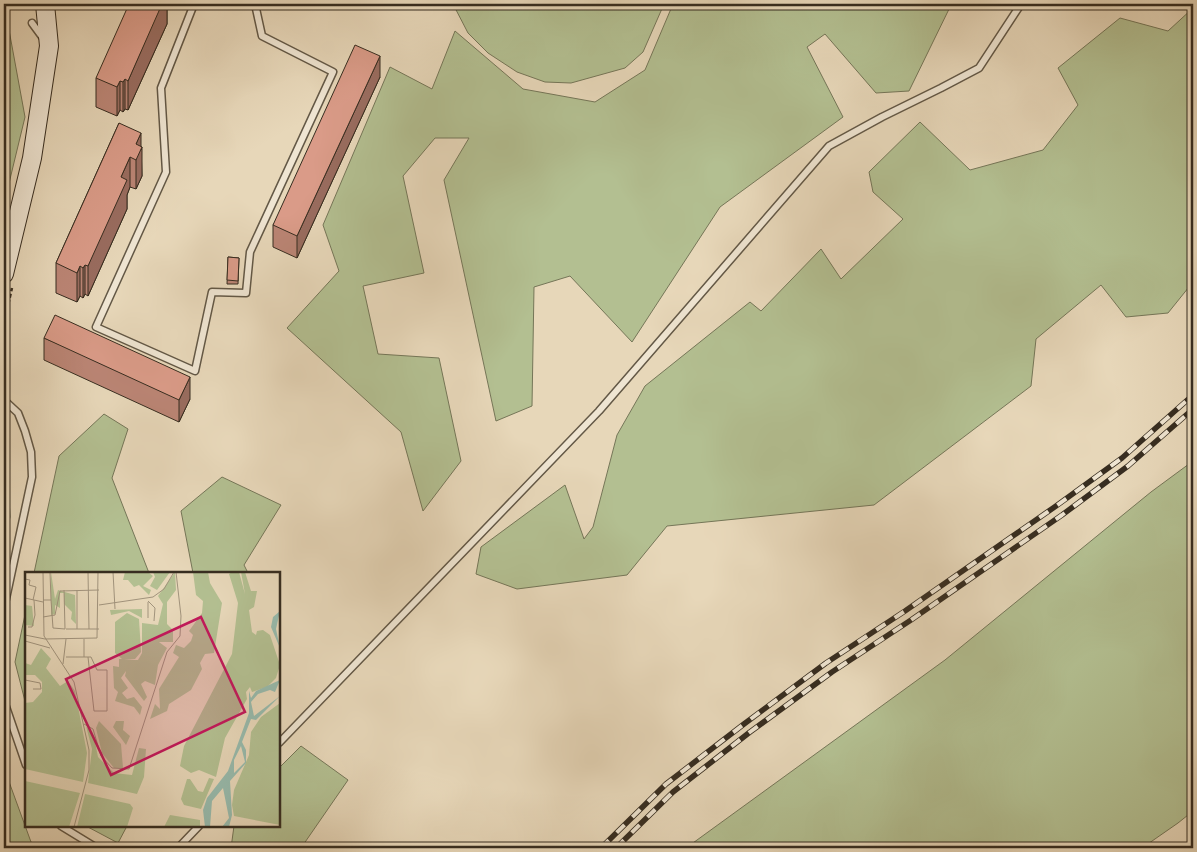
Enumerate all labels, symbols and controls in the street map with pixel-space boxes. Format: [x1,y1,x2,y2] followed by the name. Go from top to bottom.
[25,572,280,827] inset map

